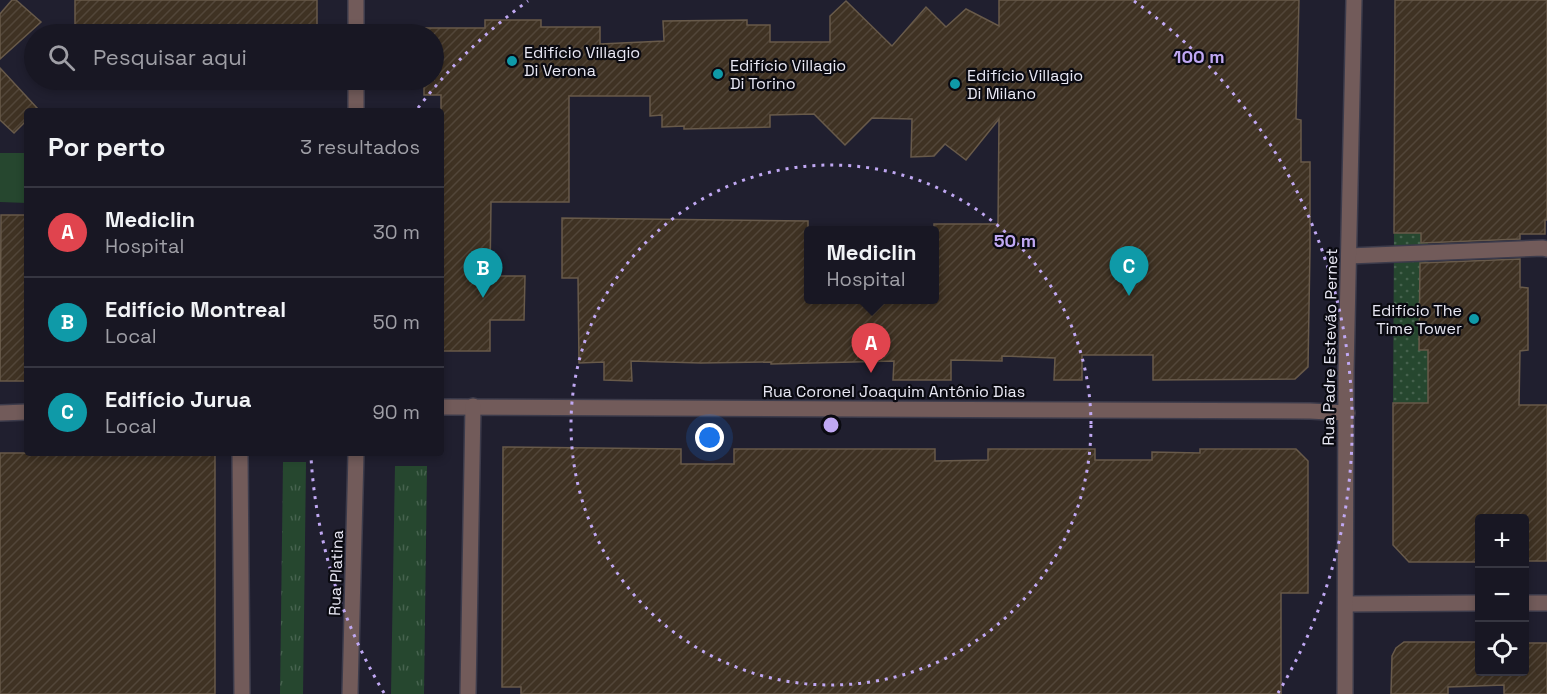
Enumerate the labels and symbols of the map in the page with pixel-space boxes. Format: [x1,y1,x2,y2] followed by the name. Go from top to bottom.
[524,42,640,81] place label: Edifício Villagio Di Verona
[1173,45,1225,68] text: 100 m
[505,54,519,68] marker: Edifício Villagio Di Verona
[730,55,846,94] place label: Edifício Villagio Di Torino
[967,65,1083,104] place label: Edifício Villagio Di Milano
[711,67,725,81] marker: Edifício Villagio Di Torino
[948,77,962,91] marker: Edifício Villagio Di Milano
[994,229,1036,252] text: 50 m
[1110,246,1148,296] pin: C
[464,248,502,298] pin: B
[1318,248,1342,446] street label: Rua Padre Estevão Pernet
[1372,300,1462,339] place label: Edifício The Time Tower
[1467,312,1481,326] marker: Edifício The Time Tower
[852,324,890,373] pin: A
[763,381,1025,402] street label: Rua Coronel Joaquim Antônio Dias
[821,415,841,435] centre of rings
[695,423,724,452] your location
[324,530,348,616] street label: Rua Platina

